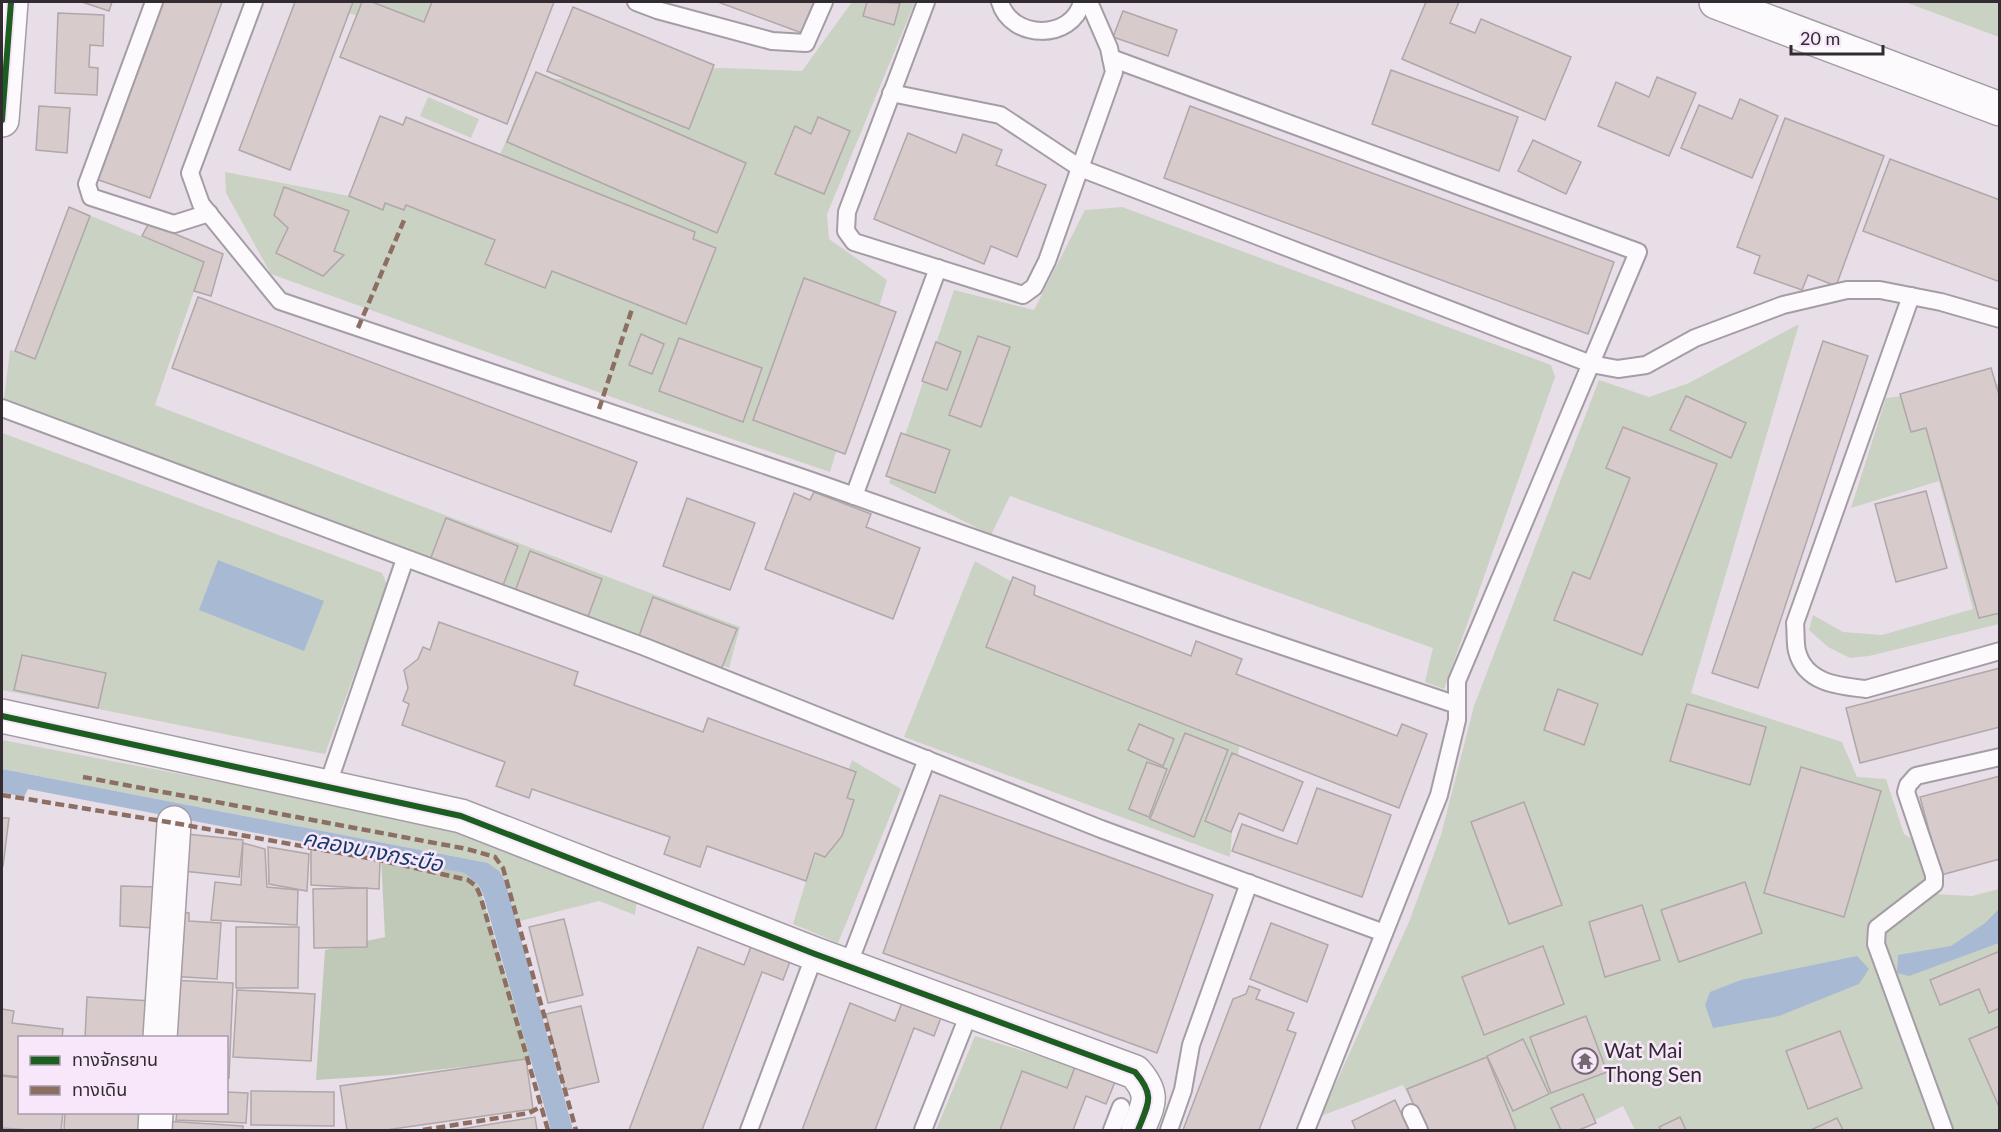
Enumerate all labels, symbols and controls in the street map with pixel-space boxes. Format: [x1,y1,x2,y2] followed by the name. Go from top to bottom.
[1791,18,1882,56] scale bar
[1800,27,1840,49] text: 20 m
[301,823,447,877] water label: คลองบางกระบือ
[18,1036,228,1114] legend
[1604,1037,1702,1086] place label: Wat Mai Thong Sen
[1570,1046,1600,1076] temple icon: Wat Mai Thong Sen
[72,1048,158,1070] text: ทางจักรยาน
[72,1078,127,1100] text: ทางเดิน

